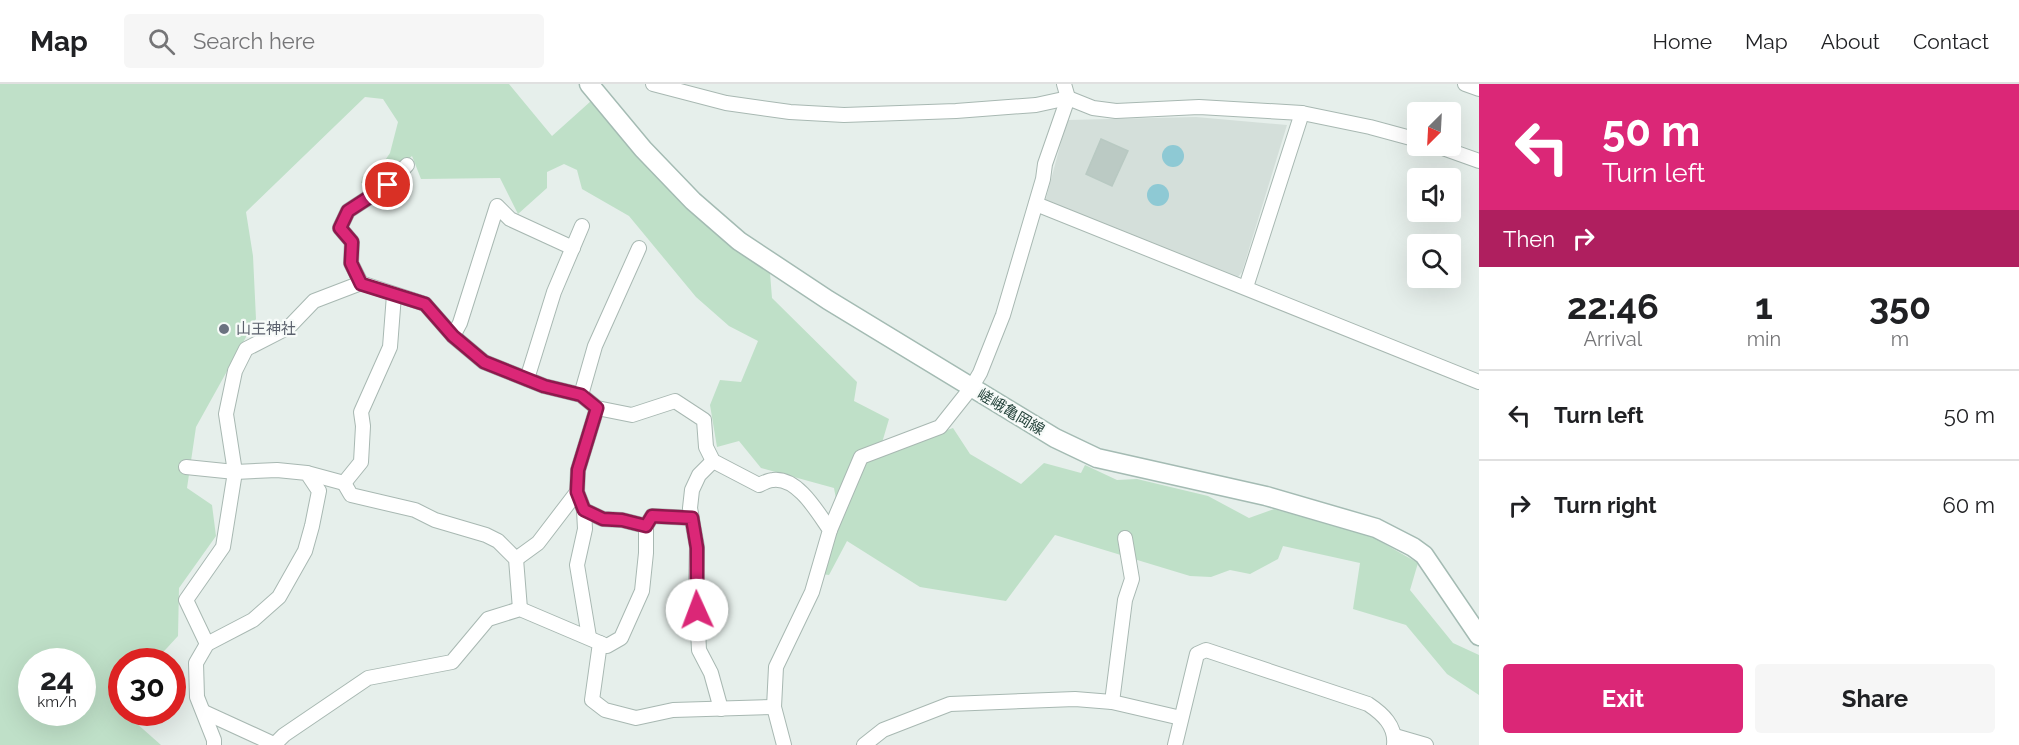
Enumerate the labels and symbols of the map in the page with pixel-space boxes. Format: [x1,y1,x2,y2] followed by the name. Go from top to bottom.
[1407,102,1461,156] north arrow
[362,159,413,210] pin
[236,320,296,338] place label: 山王神社
[217,322,231,336] marker: 山王神社
[974,385,1048,439] street label: 嵯峨亀岡線
[665,578,729,642] position arrow
[108,648,186,726] speed limit sign: 30

